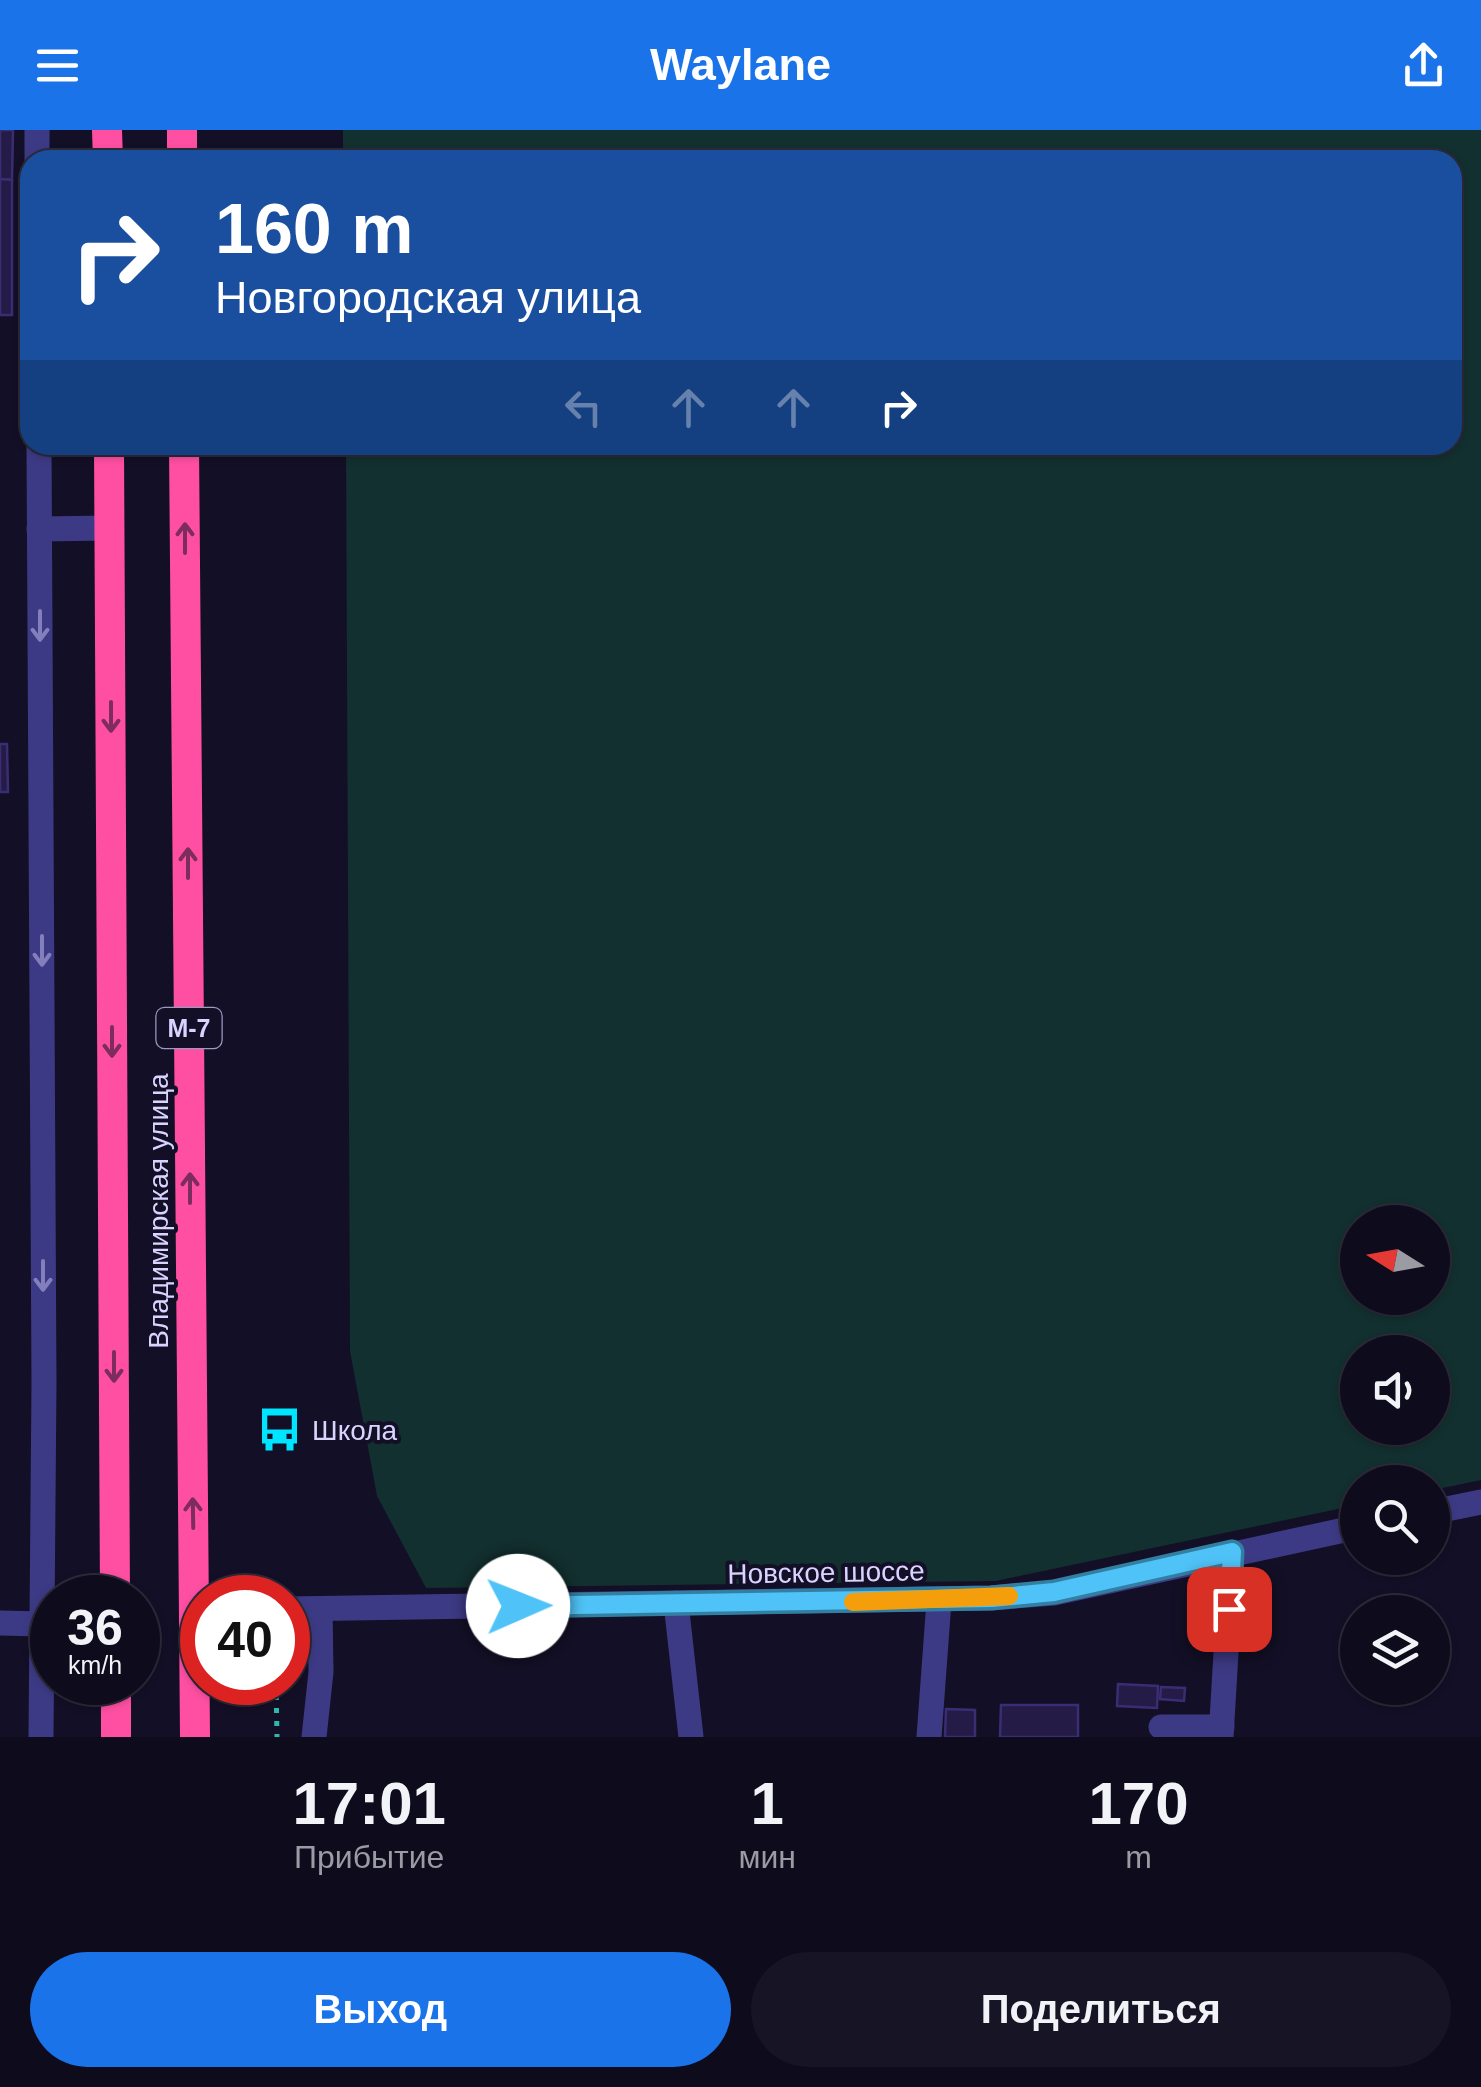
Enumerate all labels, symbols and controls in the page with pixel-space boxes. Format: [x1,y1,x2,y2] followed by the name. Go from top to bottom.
[30,38,85,93] icon: menu
[1396,38,1451,93] icon: share
[650,39,831,90] text: Waylane
[50,190,180,320] icon: right
[215,190,413,268] text: 160 m
[215,272,641,323] text: Новгородская улица
[556,380,611,435] icon: left
[661,380,716,435] icon: ahead
[766,380,821,435] icon: ahead
[871,380,926,435] icon: right
[176,523,194,556] one-way arrow
[30,610,50,642] one-way arrow
[101,701,120,733] one-way arrow
[178,848,198,880] one-way arrow
[32,934,52,967] one-way arrow
[156,1008,222,1048] road number: М-7
[102,1026,122,1058] one-way arrow
[143,1073,174,1349] street label: Владимирская улица
[181,1173,200,1205] one-way arrow
[1340,1205,1450,1315] north arrow
[1340,1205,1450,1705] map controls
[34,1260,52,1292] one-way arrow
[1340,1335,1450,1445] button: sound
[104,1350,124,1383] one-way arrow
[255,1406,303,1454] bus stop icon: Школа
[312,1415,398,1446] place label: Школа
[1340,1465,1450,1575] button: search
[184,1498,202,1530] one-way arrow
[466,1554,570,1658] position arrow
[727,1555,925,1590] street label: Новское шоссе
[1187,1567,1272,1652] pin
[180,1575,310,1705] speed limit sign: 40
[1202,1582,1257,1637] icon: arrive
[1340,1595,1450,1705] button: layers
[67,1600,123,1656] text: 36
[68,1651,122,1679] text: km/h
[292,1770,446,1837] text: 17:01
[750,1770,784,1837] text: 1
[1088,1770,1189,1837] text: 170
[294,1839,444,1875] text: Прибытие
[738,1839,796,1875] text: мин
[1125,1839,1152,1875] text: m
[30,1952,731,2067] button: Выход
[751,1952,1451,2067] button: Поделиться

